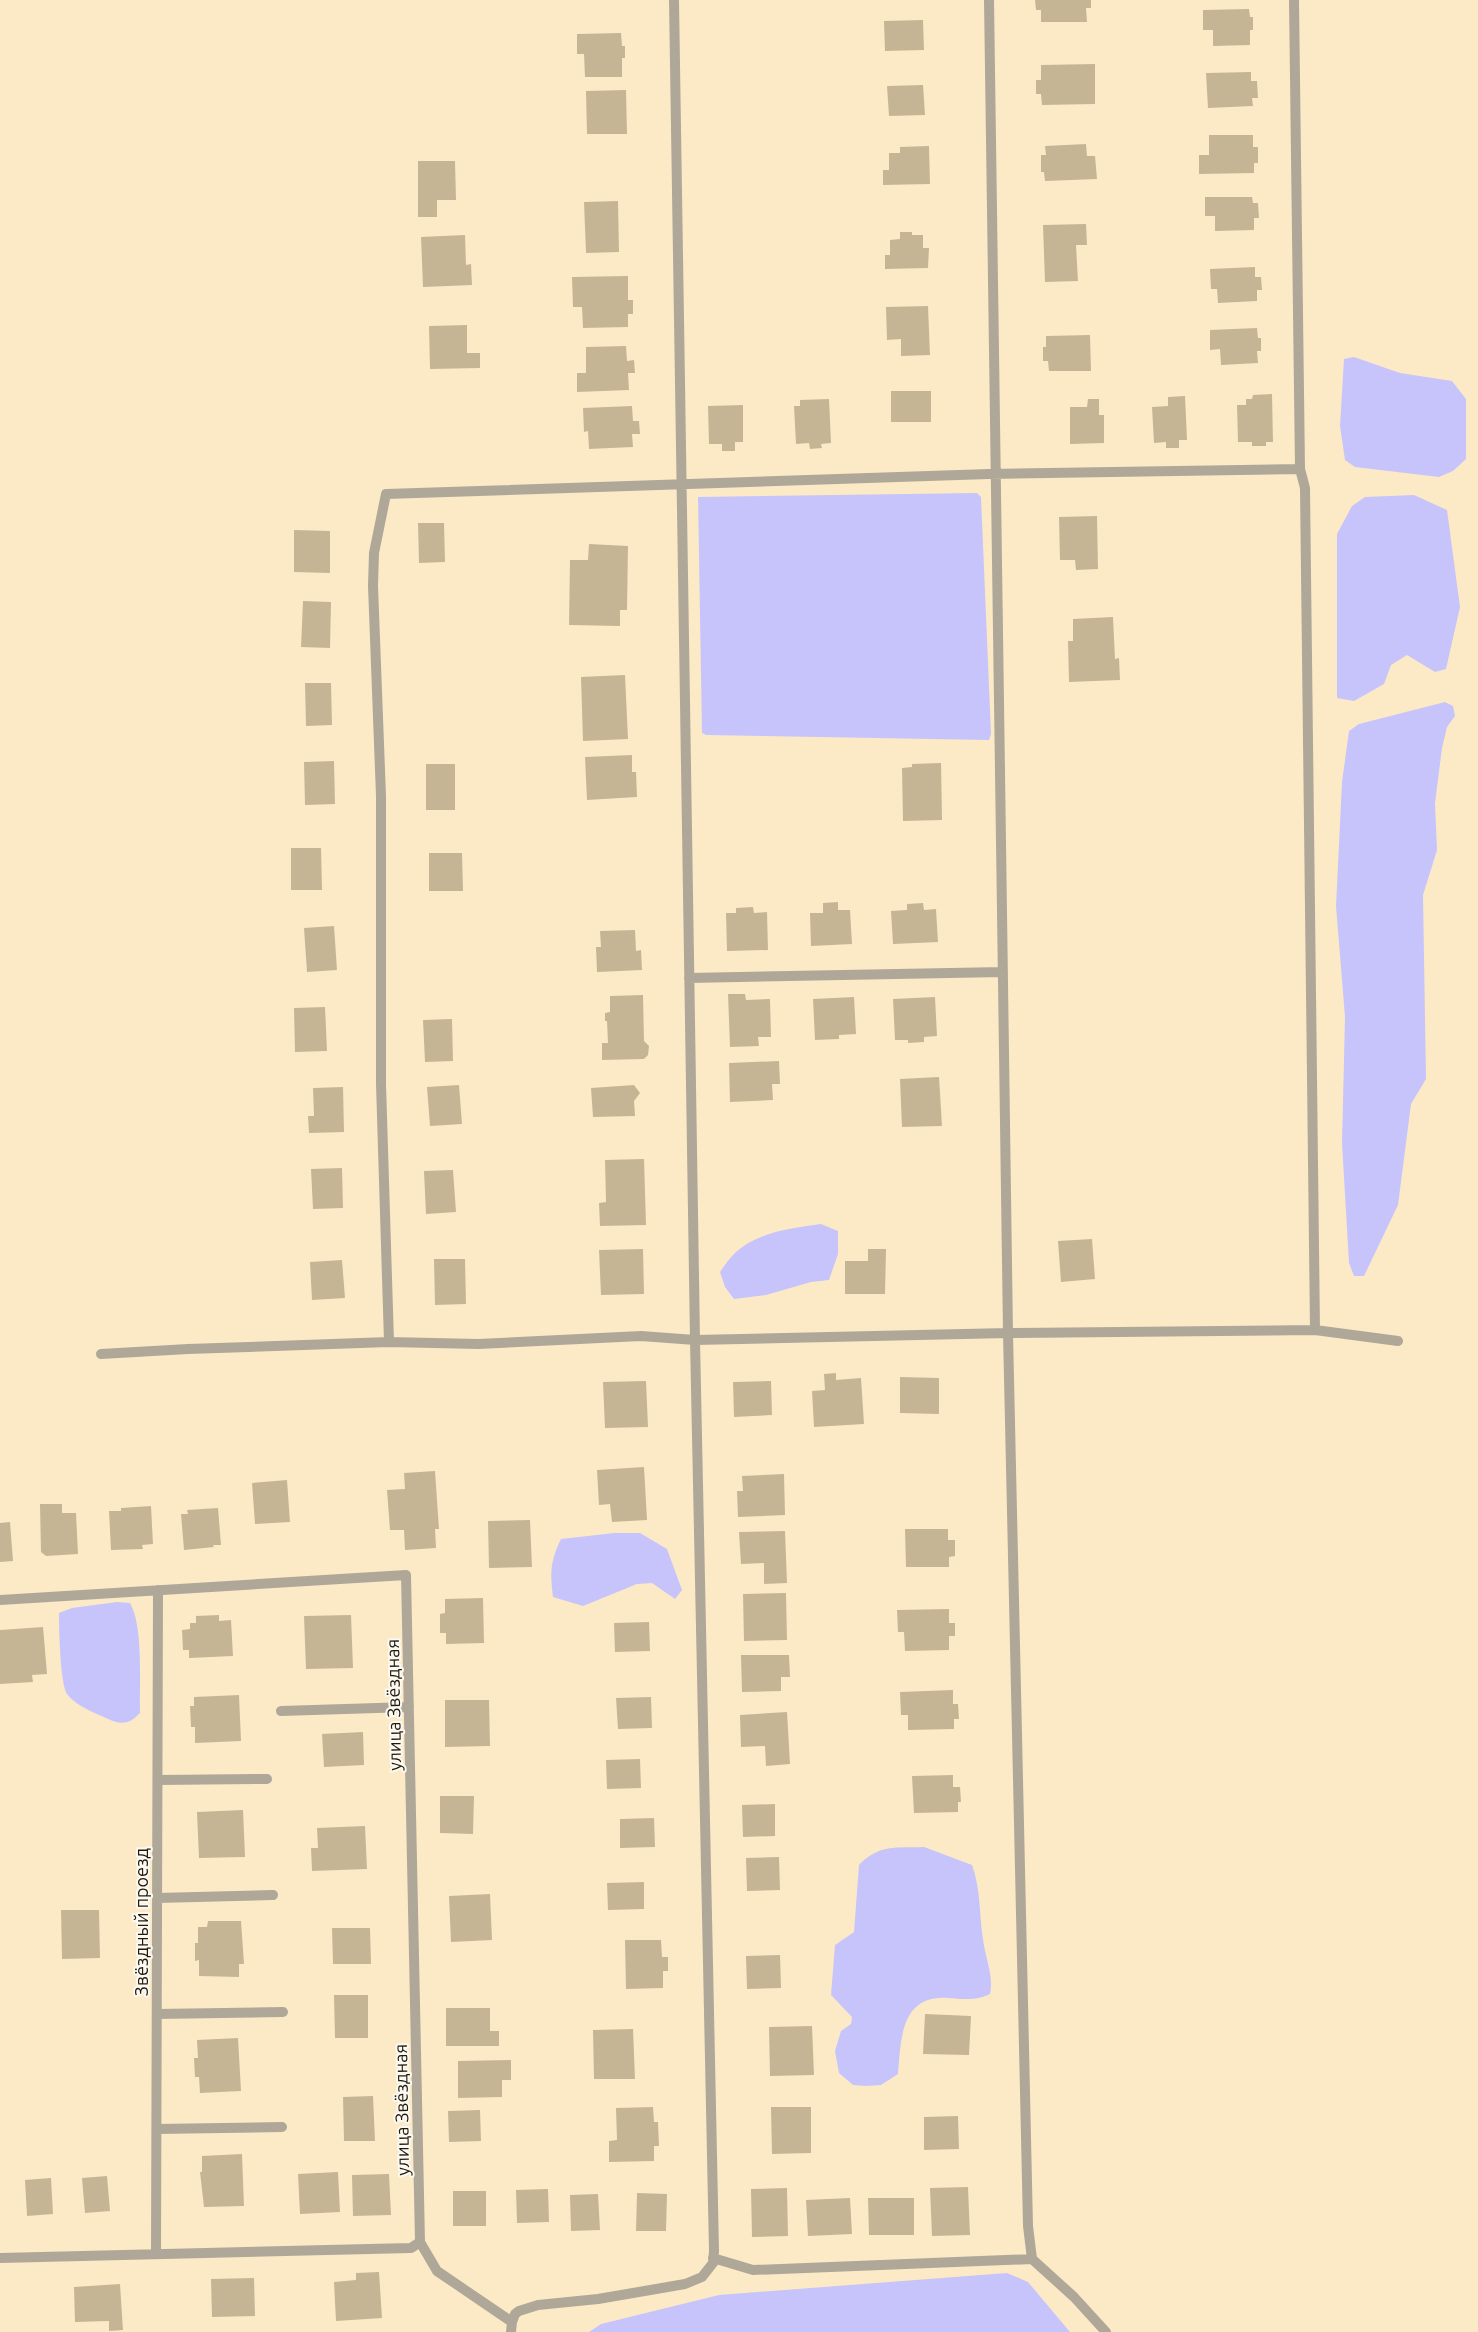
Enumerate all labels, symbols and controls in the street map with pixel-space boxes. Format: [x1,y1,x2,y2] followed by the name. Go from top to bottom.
[382,1639,404,1771] street label: улица Звёздная
[131,1847,151,1996] street label: Звёздный проезд
[390,2044,412,2176] street label: улица Звёздная

